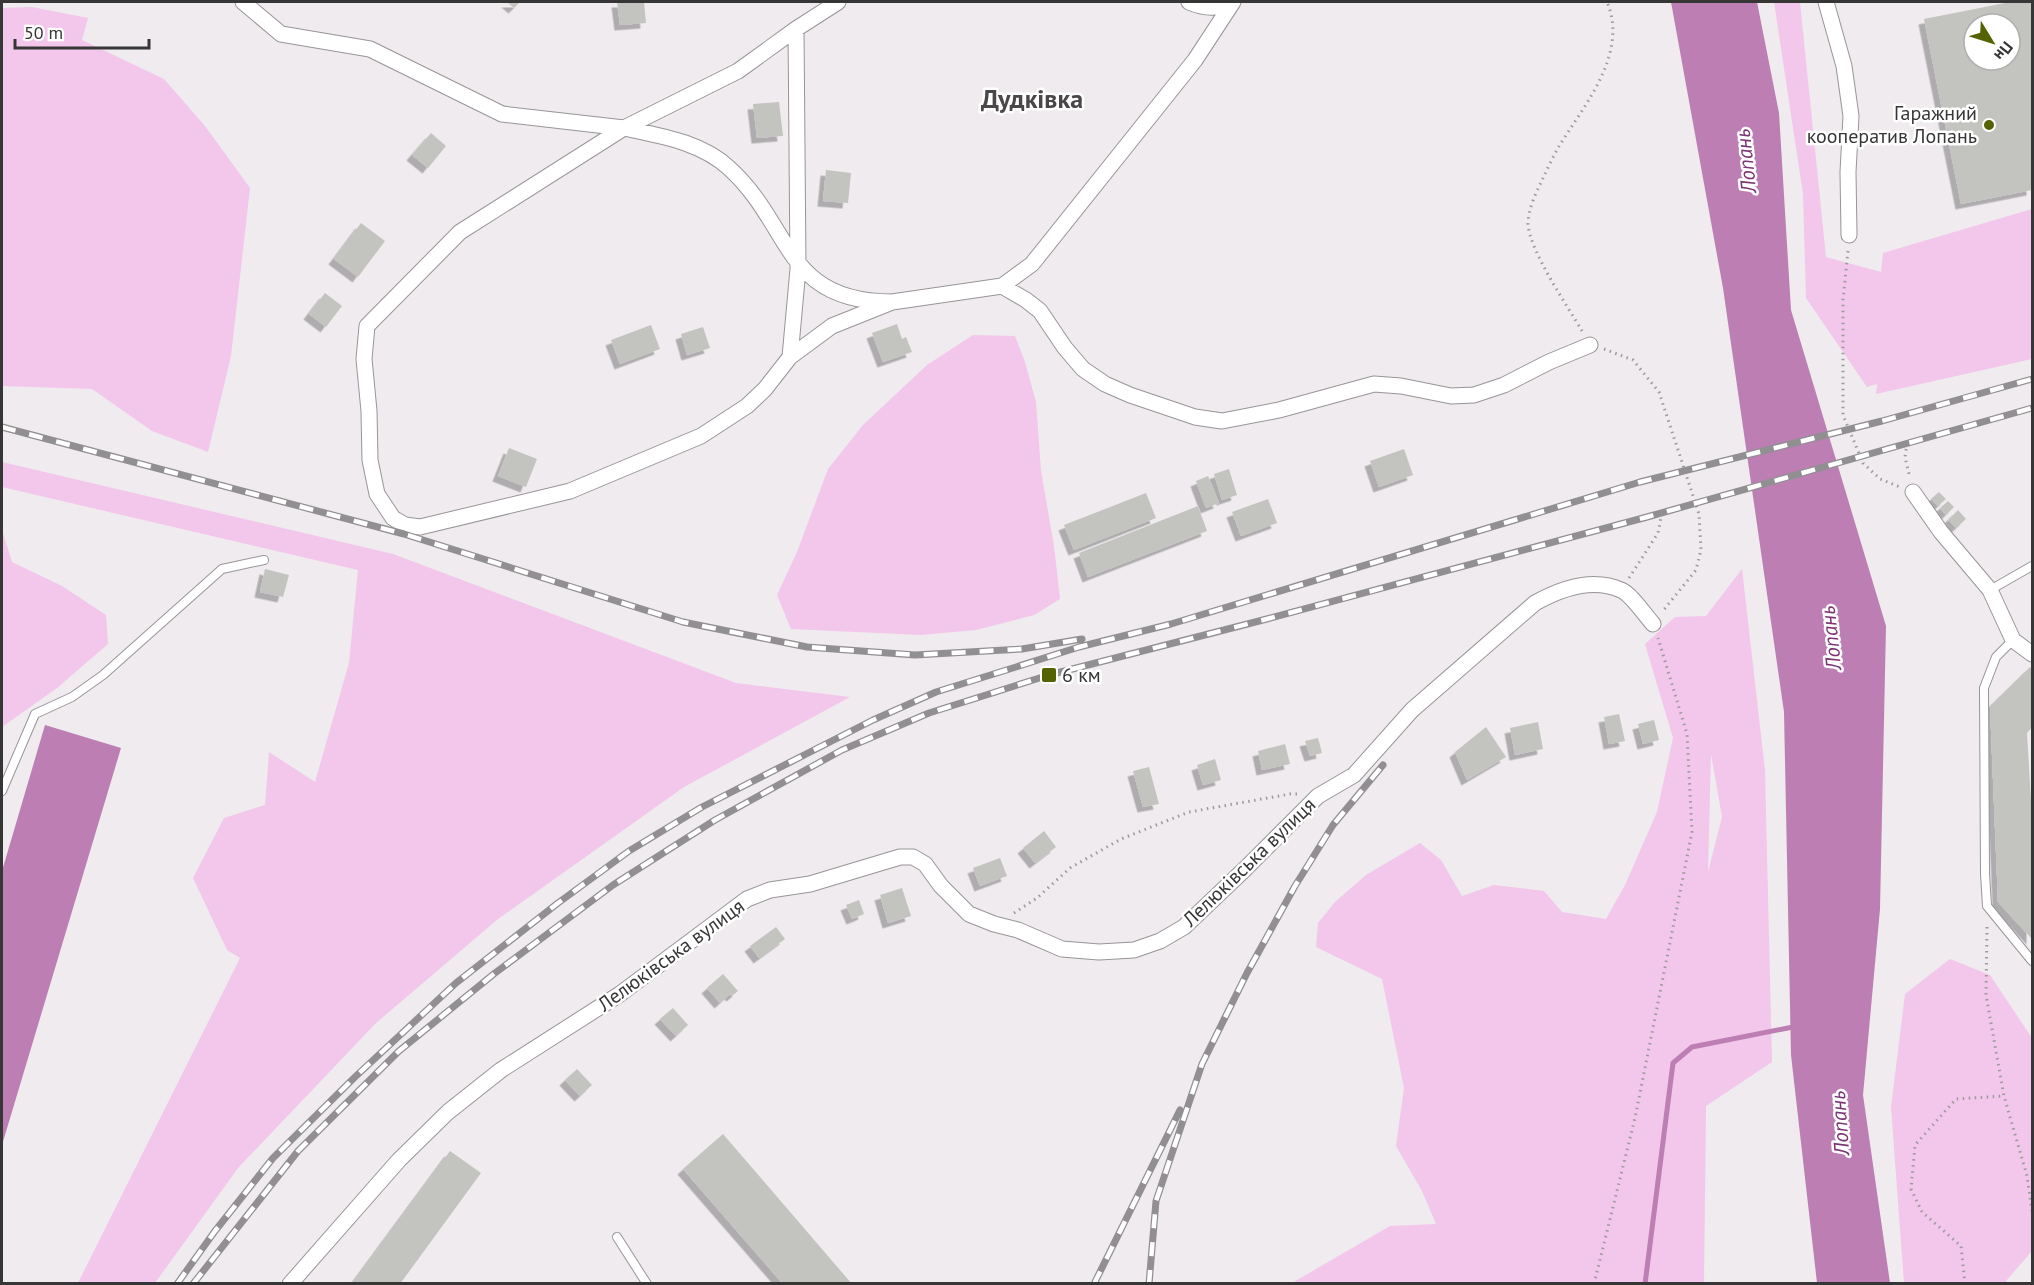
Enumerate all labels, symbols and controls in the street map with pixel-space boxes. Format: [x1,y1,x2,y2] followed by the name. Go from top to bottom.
[15,12,148,50] scale bar
[1962,12,2022,72] north arrow
[24,21,63,44] text: 50 m
[1990,38,2017,65] text: Пн
[981,82,1083,115] district label: Дудківка
[1807,100,1977,149] place label: Гаражний кооператив Лопань
[1982,118,1996,132] marker: Гаражний кооператив Лопань
[1729,128,1762,196] water label: Лопань
[1814,605,1847,673] water label: Лопань
[1062,662,1101,688] place label: 6 км
[1040,666,1058,684] marker: 6 км
[1176,792,1321,933] street label: Лелюківська вулиця
[592,893,749,1018] street label: Лелюківська вулиця
[1824,1090,1855,1157] water label: Лопань

